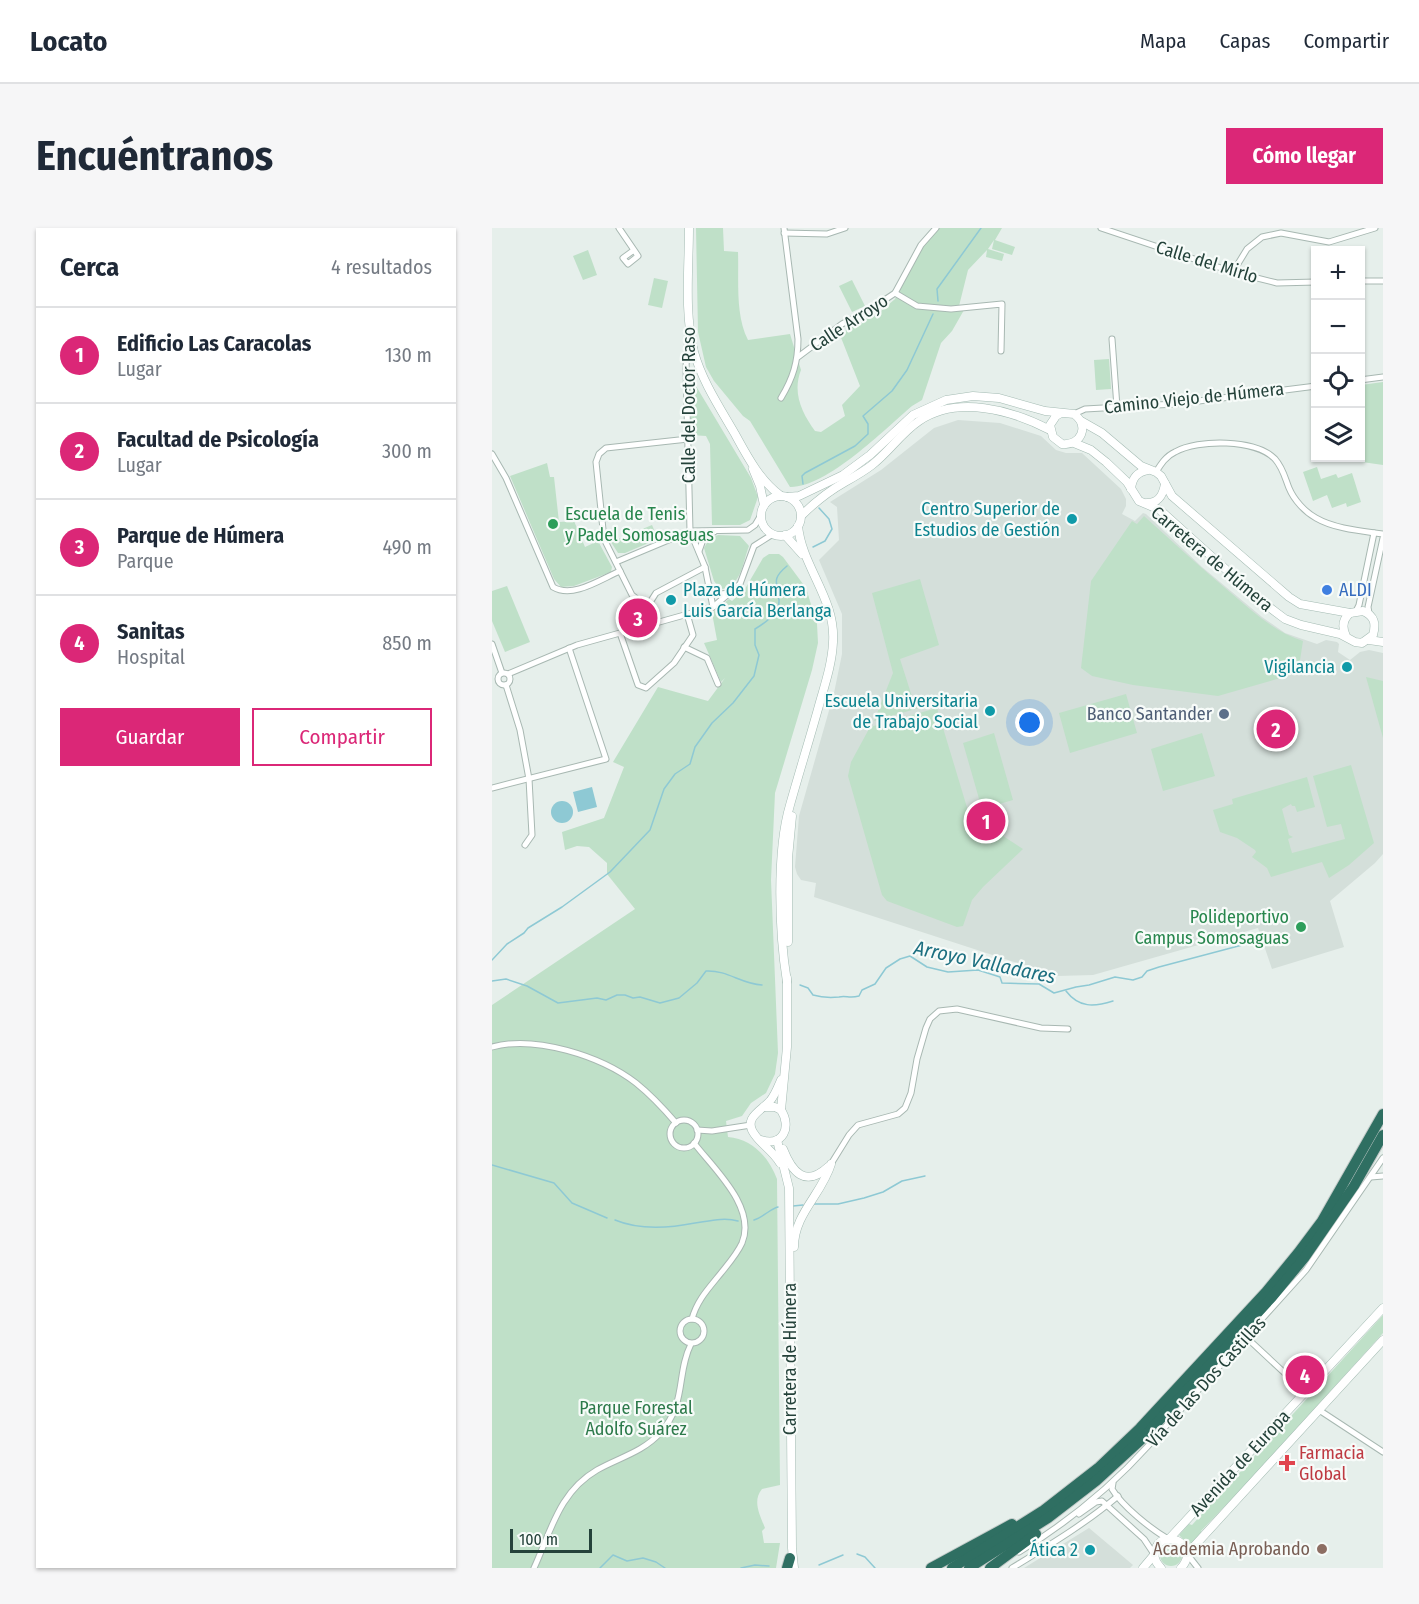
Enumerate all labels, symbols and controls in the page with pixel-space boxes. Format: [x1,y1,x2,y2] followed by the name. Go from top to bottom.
[30,25,108,58] text: Locato
[1140,28,1187,54] text: Mapa
[1220,28,1270,54] text: Capas
[1303,28,1389,54] text: Compartir
[1226,128,1383,184] button: Cómo llegar
[36,131,273,181] text: Encuéntranos
[1153,236,1261,288] street label: Calle del Mirlo
[1311,246,1365,462] map controls
[1311,246,1365,300] button: +
[60,252,119,283] text: Cerca
[331,255,432,279] text: 4 resultados
[806,290,892,356] street label: Calle Arroyo
[1311,300,1365,354] button: −
[678,327,700,483] street label: Calle del Doctor Raso
[117,330,311,357] text: Edificio Las Caracolas
[75,343,84,367] text: 1
[385,343,432,367] text: 130 m
[1311,354,1365,408] button: locate
[117,357,162,381] text: Lugar
[1103,378,1285,418] street label: Camino Viejo de Húmera
[1311,408,1365,462] button: layers
[117,426,319,453] text: Facultad de Psicología
[75,439,84,463] text: 2
[382,439,432,463] text: 300 m
[117,453,162,477] text: Lugar
[914,498,1060,541] place label: Centro Superior de Estudios de Gestión
[1147,502,1278,617] street label: Carretera de Húmera
[565,503,714,546] place label: Escuela de Tenis y Padel Somosaguas
[1065,512,1079,526] marker: Centro Superior de Estudios de Gestión
[546,517,560,531] marker: Escuela de Tenis y Padel Somosaguas
[117,522,284,549] text: Parque de Húmera
[75,535,84,559] text: 3
[382,535,432,559] text: 490 m
[117,549,174,573] text: Parque
[683,579,832,622] place label: Plaza de Húmera Luis García Berlanga
[1339,579,1372,601] place label: ALDI
[1320,583,1334,597] marker: ALDI
[664,593,678,607] marker: Plaza de Húmera Luis García Berlanga
[618,596,658,640] pin: 3
[117,618,185,645] text: Sanitas
[74,631,85,655] text: 4
[382,631,432,655] text: 850 m
[117,645,185,669] text: Hospital
[1264,656,1335,678] place label: Vigilancia
[1340,660,1354,674] marker: Vigilancia
[824,690,978,733] place label: Escuela Universitaria de Trabajo Social
[1087,703,1213,725] place label: Banco Santander
[983,704,997,718] marker: Escuela Universitaria de Trabajo Social
[1256,706,1296,752] pin: 2
[1217,707,1231,721] marker: Banco Santander
[60,708,240,766] button: Guardar
[252,708,432,766] button: Compartir
[1015,708,1044,737] your location
[966,798,1006,844] pin: 1
[1134,906,1289,949] place label: Polideportivo Campus Somosaguas
[1294,920,1308,934] marker: Polideportivo Campus Somosaguas
[911,935,1058,989] water label: Arroyo Valladares
[779,1283,801,1435] street label: Carretera de Húmera
[1141,1312,1271,1452] street label: Vía de las Dos Castillas
[1286,1352,1324,1398] pin: 4
[579,1397,693,1440] park label: Parque Forestal Adolfo Suárez
[1185,1405,1295,1521] street label: Avenida de Europa
[1299,1442,1365,1485] place label: Farmacia Global
[1280,1456,1294,1470] marker: Farmacia Global
[510,1526,592,1554] scale bar
[519,1530,558,1549] text: 100 m
[1030,1538,1078,1561] place label: Ática 2
[1153,1538,1310,1560] place label: Academia Aprobando
[1315,1542,1329,1556] marker: Academia Aprobando
[1083,1543,1097,1557] marker: Ática 2

